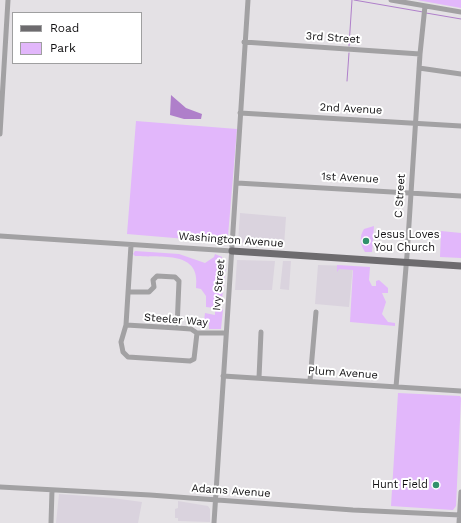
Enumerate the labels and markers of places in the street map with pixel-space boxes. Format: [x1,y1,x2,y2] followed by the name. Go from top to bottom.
[374,228,439,254] place label: Jesus Loves You Church
[361,236,371,246] marker: Jesus Loves You Church
[372,478,428,492] place label: Hunt Field
[431,480,441,490] marker: Hunt Field

